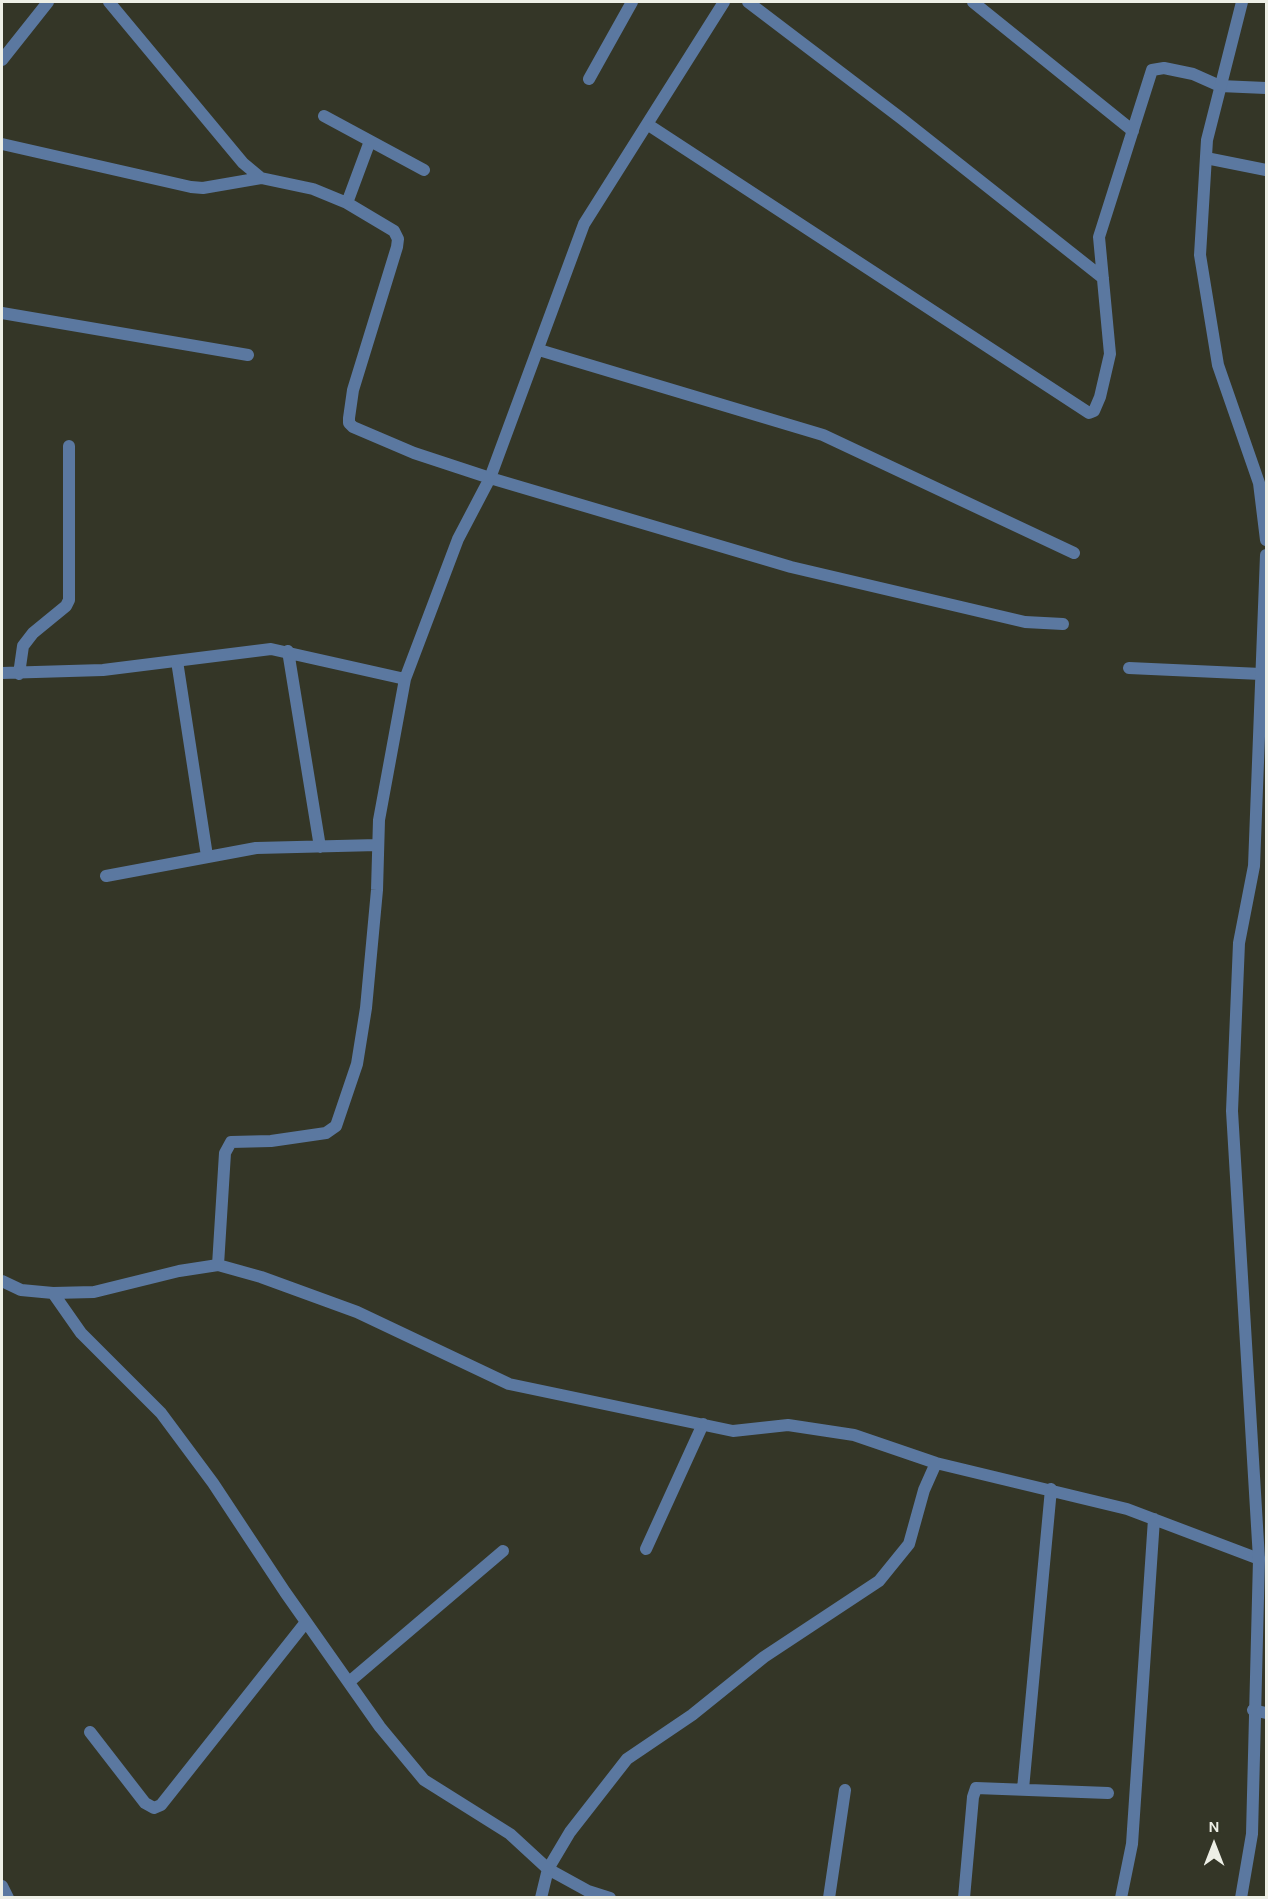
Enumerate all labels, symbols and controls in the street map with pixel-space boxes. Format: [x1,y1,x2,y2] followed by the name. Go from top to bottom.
[1184,1815,1244,1875] north arrow
[1208,1817,1220,1836] text: N

